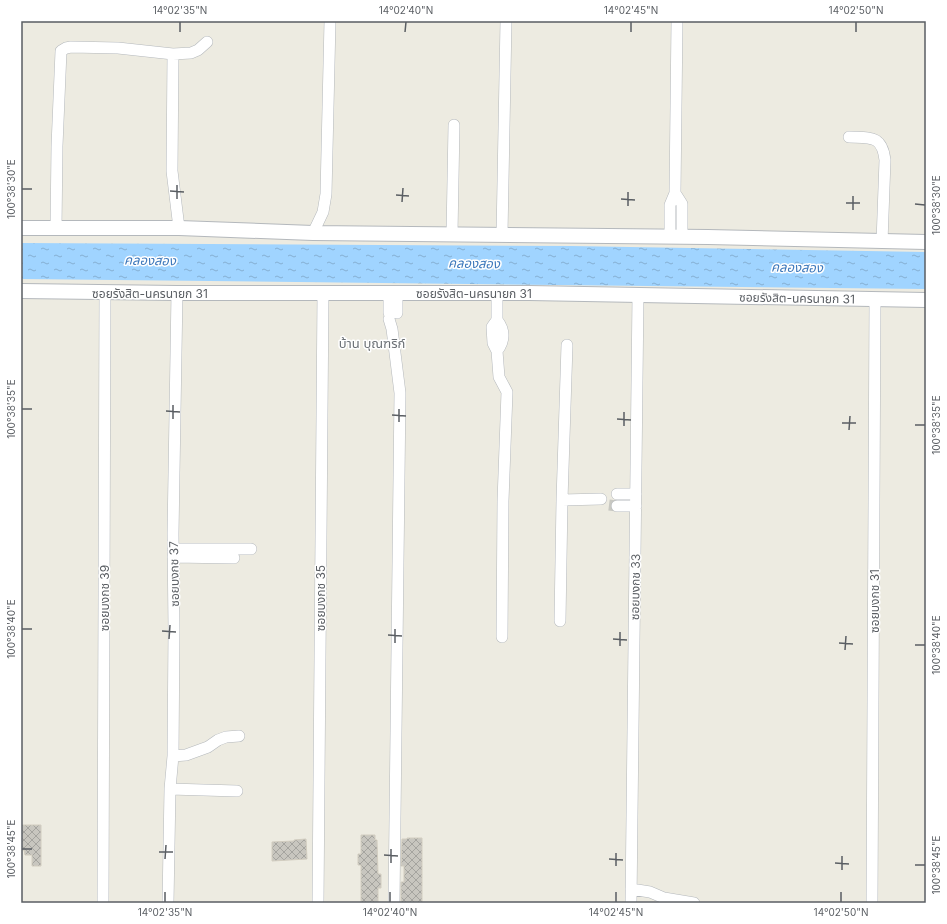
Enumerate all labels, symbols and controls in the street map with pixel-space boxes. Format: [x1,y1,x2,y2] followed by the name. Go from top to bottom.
[153,4,207,16] text: 14°02'35"N
[379,4,433,16] text: 14°02'40"N
[604,4,658,16] text: 14°02'45"N
[829,4,883,16] text: 14°02'50"N
[5,159,17,219] text: 100°38'30"E
[930,175,942,235] text: 100°38'30"E
[124,252,177,268] water label: คลองสอง
[448,255,501,271] water label: คลองสอง
[771,259,824,275] water label: คลองสอง
[92,286,208,301] street label: ซอยรังสิต-นครนายก 31
[416,286,532,301] street label: ซอยรังสิต-นครนายก 31
[739,289,855,307] street label: ซอยรังสิต-นครนายก 31
[339,335,405,351] district label: บ้าน บุณฑริก์
[5,379,17,439] text: 100°38'35"E
[930,395,942,455] text: 100°38'35"E
[166,541,182,607] street label: ซอยบงกช 37
[627,554,643,620] street label: ซอยบงกช 33
[97,565,112,631] street label: ซอยบงกช 39
[313,565,328,631] street label: ซอยบงกช 35
[867,569,882,633] street label: ซอยบงกช 31
[5,599,17,659] text: 100°38'40"E
[930,615,942,675] text: 100°38'40"E
[5,819,17,879] text: 100°38'45"E
[930,835,942,895] text: 100°38'45"E
[138,906,192,918] text: 14°02'35"N
[363,906,417,918] text: 14°02'40"N
[589,906,643,918] text: 14°02'45"N
[814,906,868,918] text: 14°02'50"N

